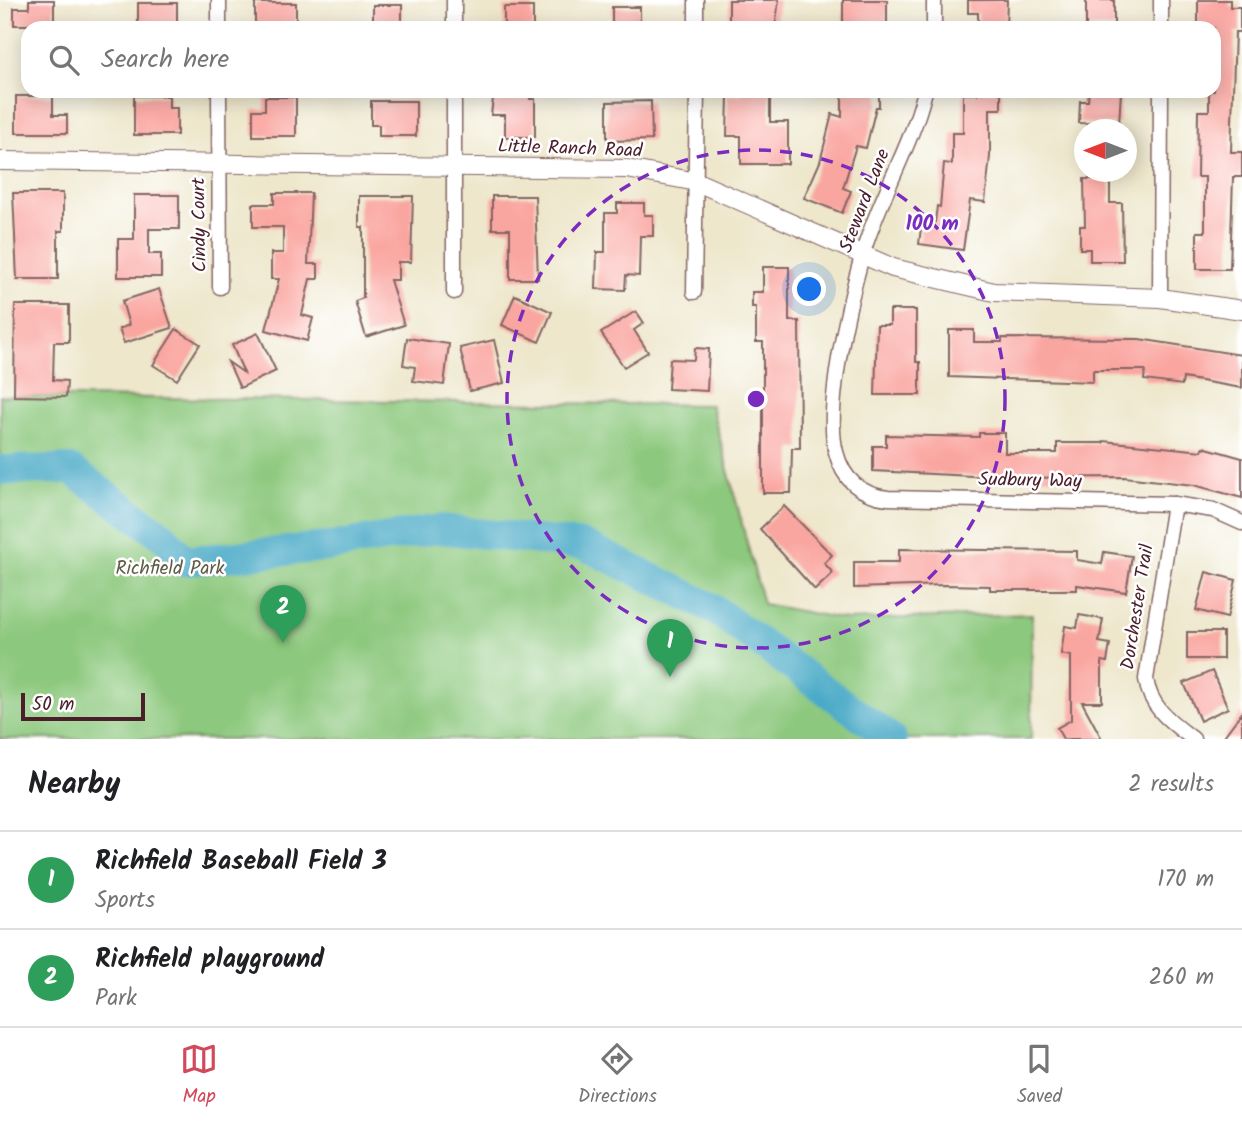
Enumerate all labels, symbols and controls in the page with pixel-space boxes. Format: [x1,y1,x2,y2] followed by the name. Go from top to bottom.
[21,21,1221,98] search box
[101,39,229,81] text: Search here
[45,41,83,79] icon: search
[1074,119,1137,182] north arrow
[497,131,643,167] street label: Little Ranch Road
[831,144,899,257] street label: Steward Lane
[184,177,216,273] street label: Cindy Court
[905,208,959,241] text: 100 m
[792,272,826,306] your location
[744,387,768,411] centre of rings
[978,465,1083,497] street label: Sudbury Way
[1113,542,1163,672] street label: Dorchester Trail
[115,554,225,584] park label: Richfield Park
[260,585,306,643] pin: 2
[647,619,693,677] pin: 1
[21,690,145,722] scale bar
[32,690,74,720] text: 50 m
[28,761,120,809] text: Nearby
[1128,767,1214,803] text: 2 results
[95,841,387,883] text: Richfield Baseball Field 3
[48,862,54,898] text: 1
[1157,862,1214,898] text: 170 m
[95,883,155,919] text: Sports
[95,939,324,981] text: Richfield playground
[44,960,58,996] text: 2
[1149,960,1214,996] text: 260 m
[95,981,137,1017] text: Park
[180,1040,218,1112] tab: Map
[578,1040,657,1112] tab: Directions
[1017,1040,1062,1112] tab: Saved

